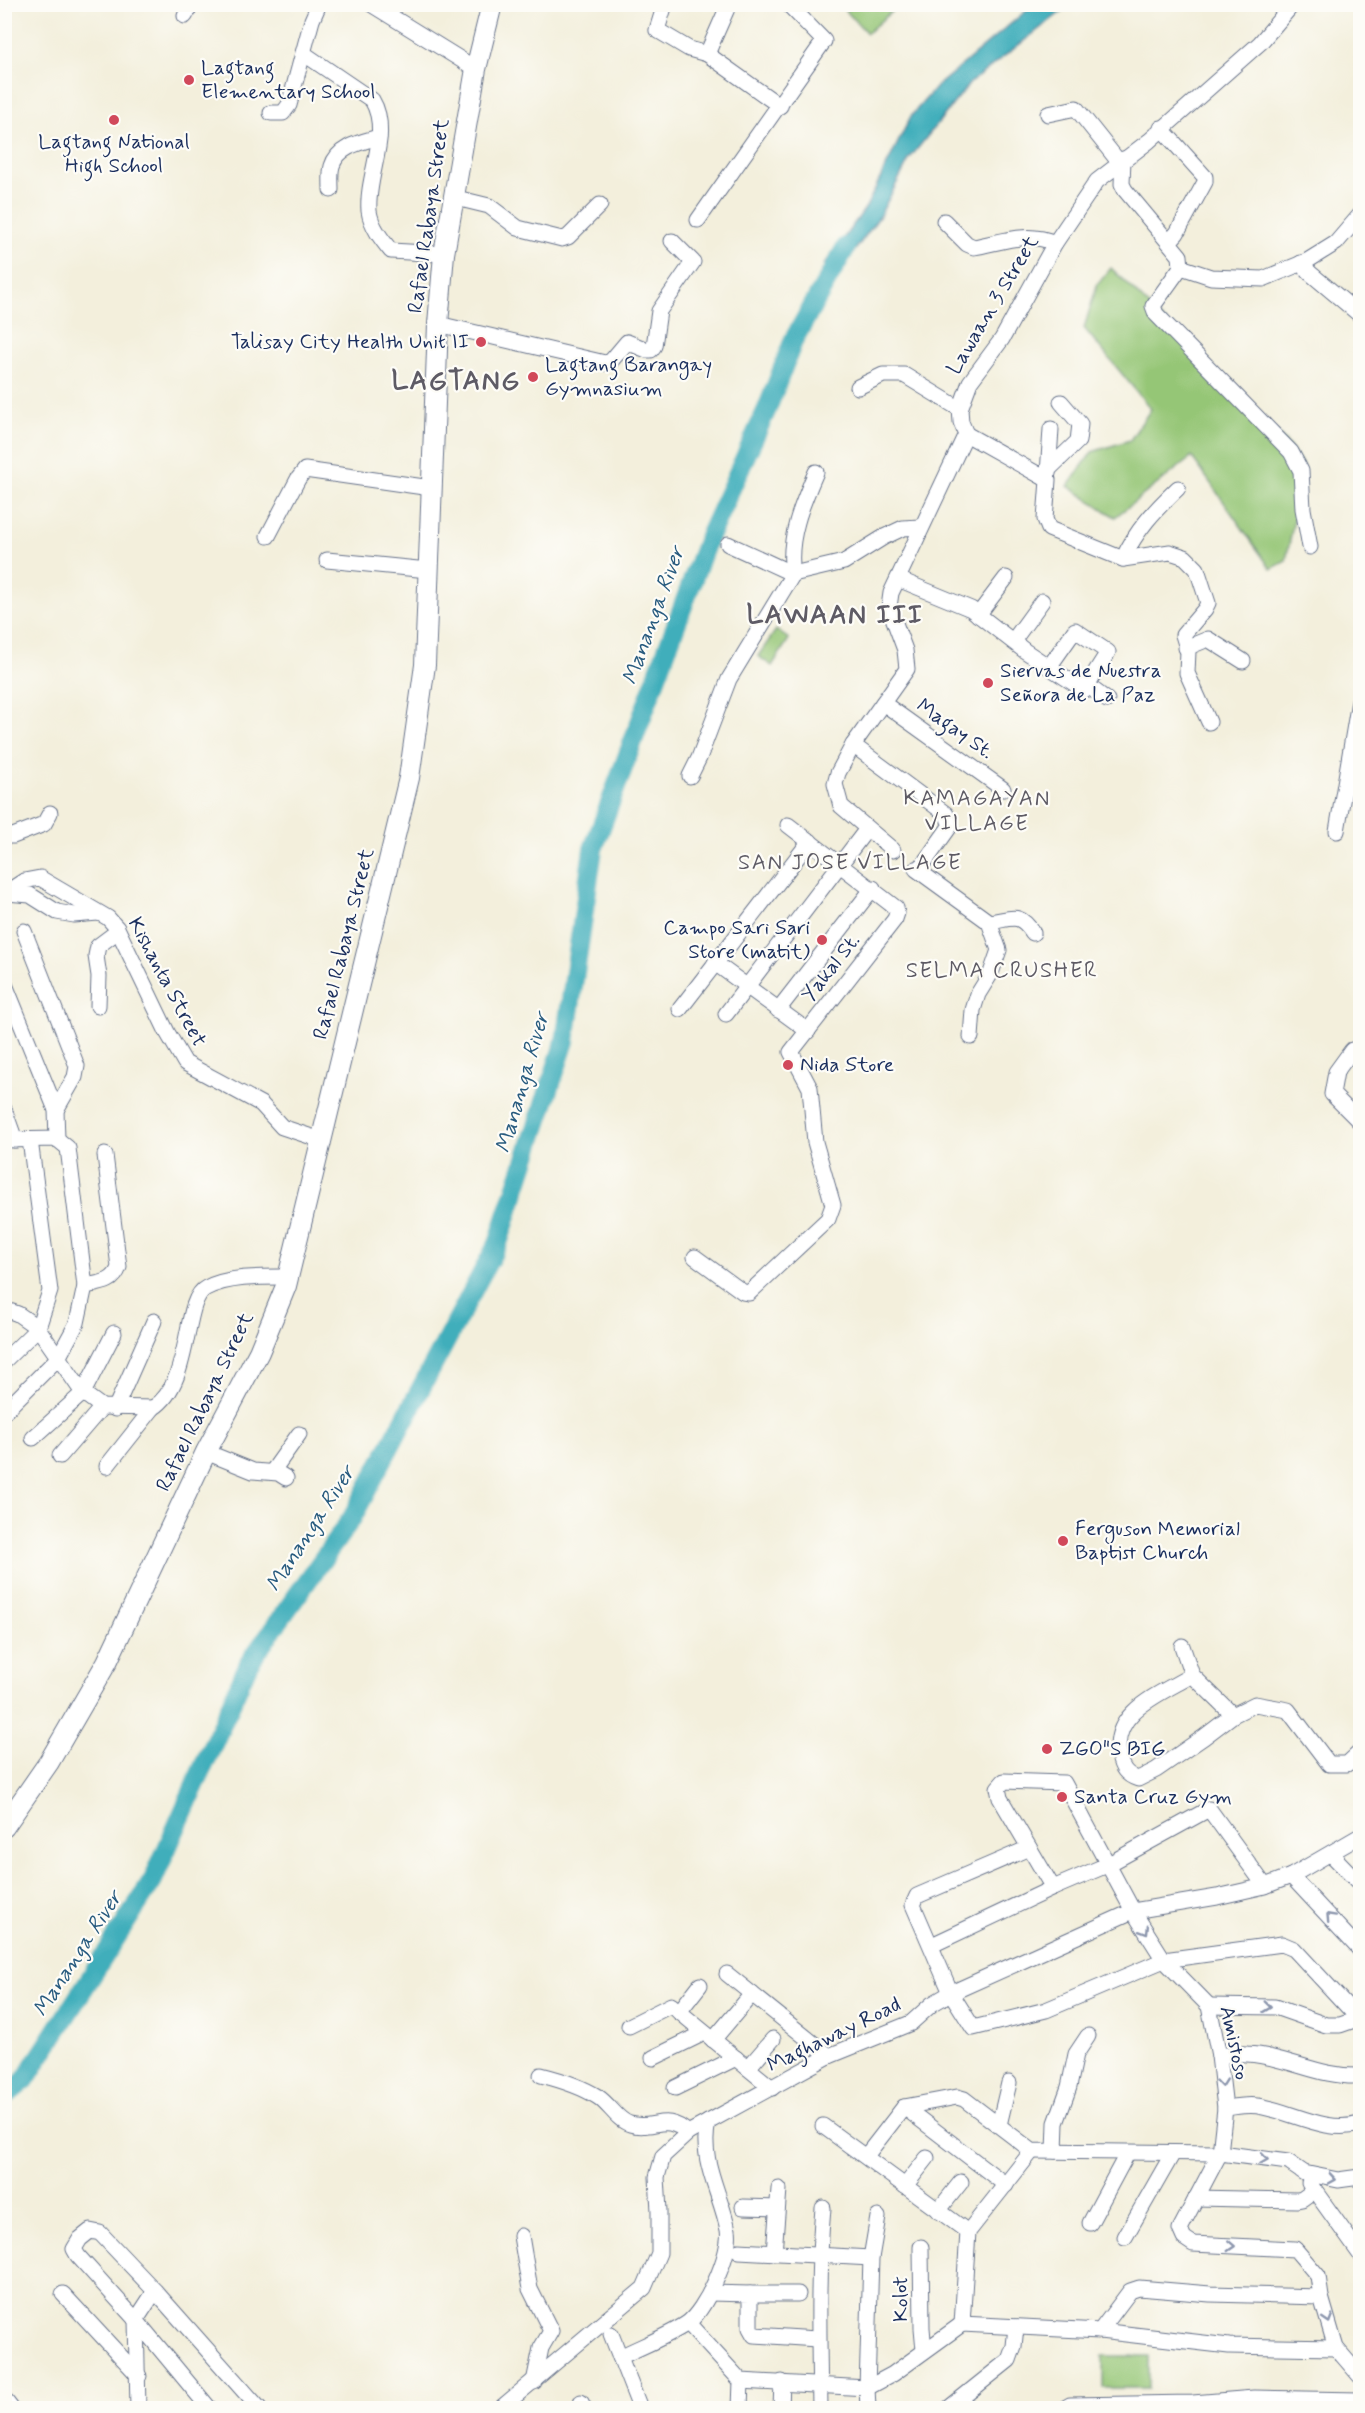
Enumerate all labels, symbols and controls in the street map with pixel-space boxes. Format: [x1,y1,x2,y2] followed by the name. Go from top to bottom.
[201,54,376,106] place label: Lagtang Elementary School
[182,73,196,87] marker: Lagtang Elementary School
[107,113,121,127] marker: Lagtang National High School
[401,116,457,315] street label: Rafael Rabaya Street
[38,128,190,182] place label: Lagtang National High School
[940,230,1046,380] street label: Lawaan 3 Street
[231,328,469,356] place label: Talisay City Health Unit II
[474,335,488,349] marker: Talisay City Health Unit II
[545,351,712,403] place label: Lagtang Barangay Gymnasium
[391,364,521,399] district label: LAGTANG
[526,370,540,384] marker: Lagtang Barangay Gymnasium
[616,541,694,689] water label: Mananga River
[746,598,924,633] district label: LAWAAN III
[1000,657,1162,709] place label: Siervas de Nuestra Señora de La Paz
[981,676,995,690] marker: Siervas de Nuestra Señora de La Paz
[910,692,999,768] street label: Magay St.
[903,785,1051,838] district label: KAMAGAYAN VILLAGE
[307,845,381,1043] street label: Rafael Rabaya Street
[738,849,962,877] district label: SAN JOSE VILLAGE
[121,912,213,1052] street label: Kishanta Street
[663,914,811,966] place label: Campo Sari Sari Store (matit)
[795,928,867,1008] street label: Yakal St.
[815,933,829,947] marker: Campo Sari Sari Store (matit)
[906,957,1098,985] district label: SELMA CRUSHER
[490,1007,558,1157] water label: Mananga River
[800,1051,894,1079] place label: Nida Store
[781,1058,795,1072] marker: Nida Store
[149,1307,261,1496] street label: Rafael Rabaya Street
[260,1458,364,1598] water label: Mananga River
[1075,1515,1240,1567] place label: Ferguson Memorial Baptist Church
[1056,1534,1070,1548] marker: Ferguson Memorial Baptist Church
[1059,1735,1166,1763] place label: ZGO"S BIG
[1040,1742,1054,1756] marker: ZGO"S BIG
[1074,1783,1232,1811] place label: Santa Cruz Gym
[1055,1790,1069,1804] marker: Santa Cruz Gym
[27,1883,131,2023] water label: Mananga River
[1326,1914,1337,1924] one-way arrow
[1138,1925,1150,1935] one-way arrow
[762,1990,906,2081] street label: Maghaway Road
[1263,2000,1272,2012] one-way arrow
[1213,2003,1255,2083] street label: Amistoso
[1215,2078,1228,2088] one-way arrow
[1259,2152,1268,2164] one-way arrow
[1328,2172,1337,2184] one-way arrow
[1227,2239,1236,2252] one-way arrow
[887,2276,915,2322] street label: Kolot
[1321,2313,1333,2324] one-way arrow

